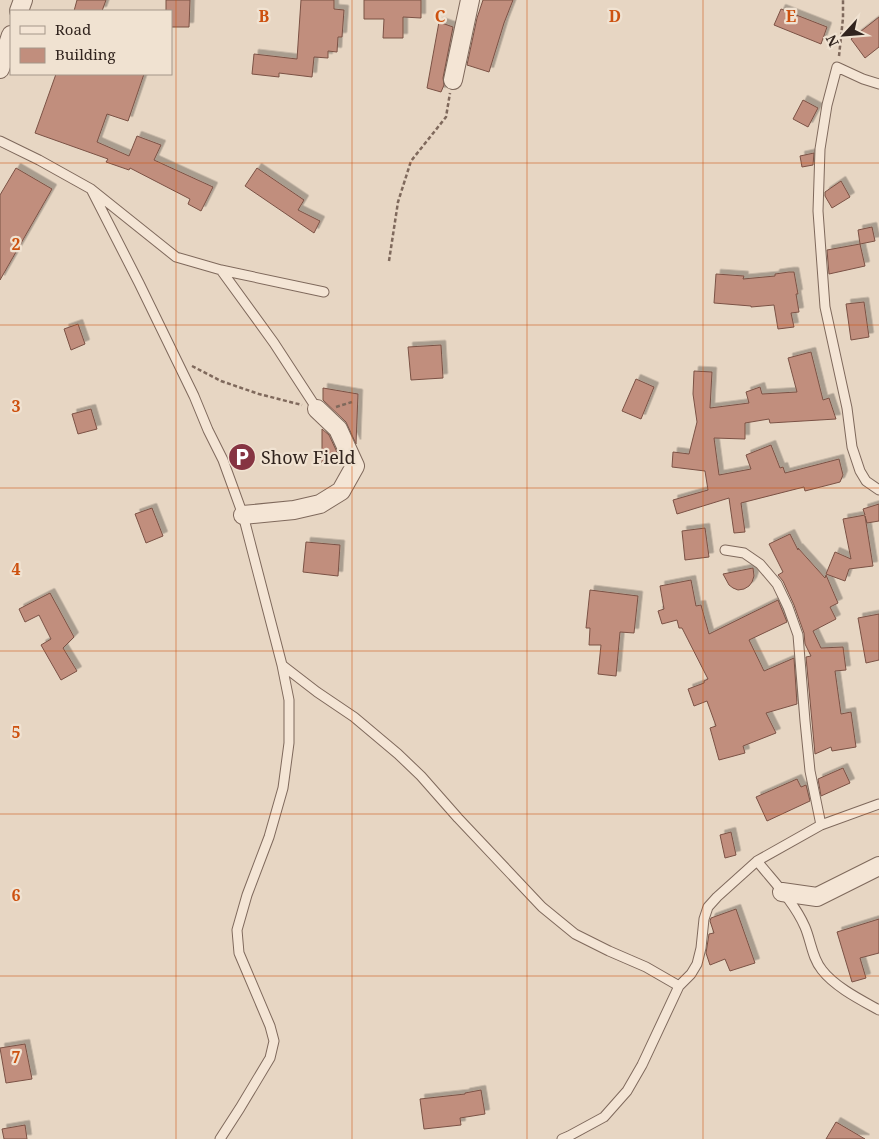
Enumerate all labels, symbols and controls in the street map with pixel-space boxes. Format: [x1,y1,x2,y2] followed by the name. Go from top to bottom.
[259,5,270,27] text: B
[435,5,446,27] text: C
[609,5,621,27] text: D
[786,5,796,27] text: E
[10,10,172,75] legend
[819,10,869,60] north arrow
[55,19,91,39] text: Road
[821,32,843,50] text: N
[55,44,116,64] text: Building
[11,233,21,255] text: 2
[11,395,21,417] text: 3
[227,442,257,472] parking icon: Show Field
[261,445,355,469] place label: Show Field
[11,558,21,580] text: 4
[11,721,21,743] text: 5
[11,884,21,906] text: 6
[11,1046,21,1068] text: 7

